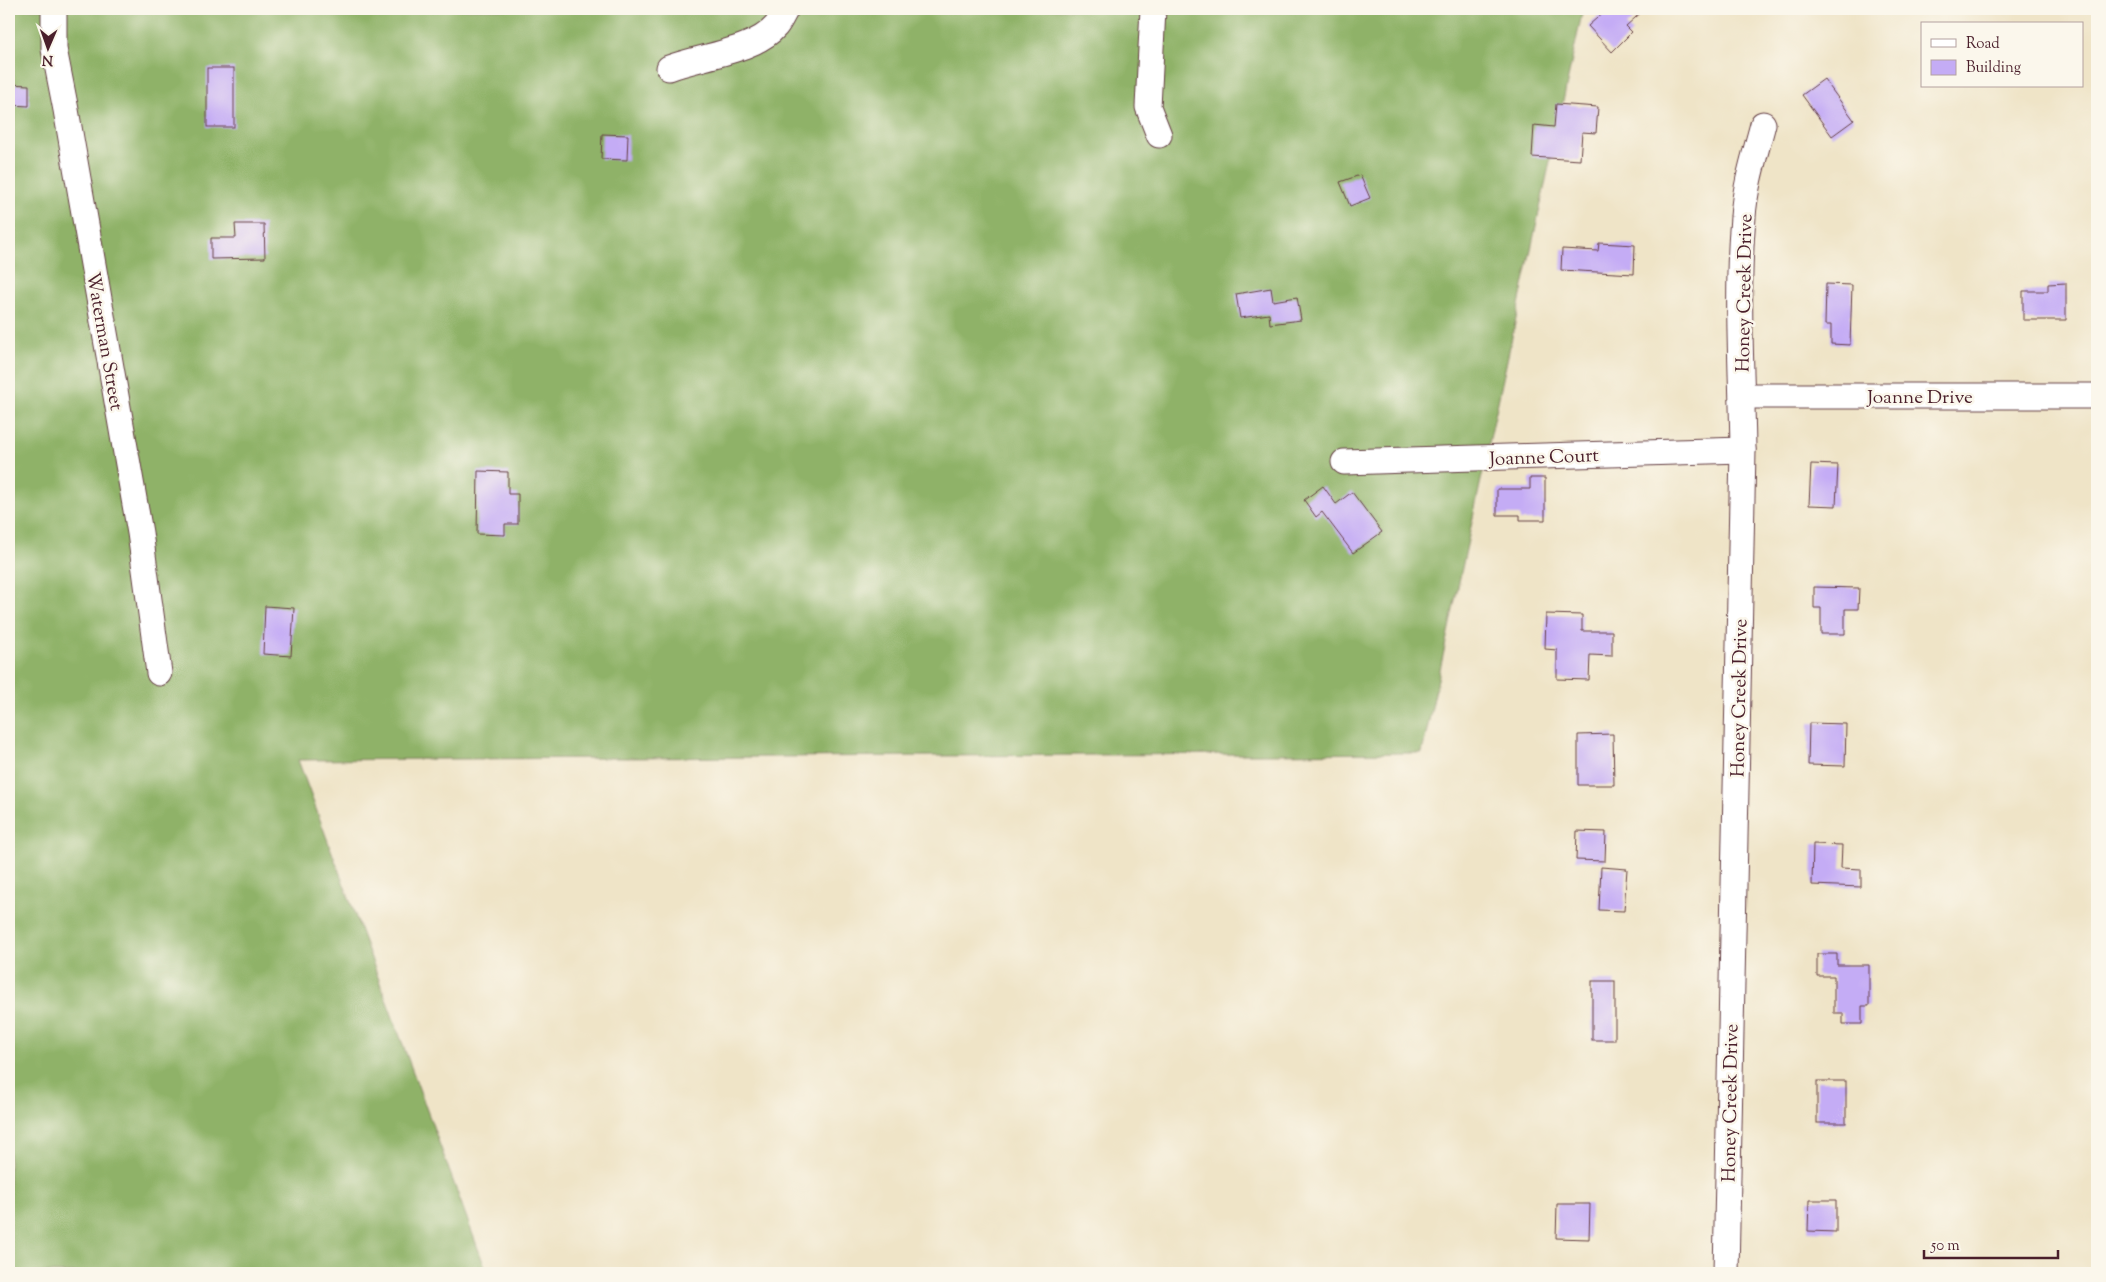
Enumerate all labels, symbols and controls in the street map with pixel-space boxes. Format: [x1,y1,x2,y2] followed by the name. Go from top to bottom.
[22,22,72,72] north arrow
[1921,22,2084,88] legend
[1966,34,2000,55] text: Road
[42,49,54,69] text: N
[1966,58,2021,79] text: Building
[1731,213,1760,372] street label: Honey Creek Drive
[78,270,129,413] street label: Waterman Street
[1866,385,1973,412] street label: Joanne Drive
[1488,443,1600,474] street label: Joanne Court
[1726,618,1755,777] street label: Honey Creek Drive
[1717,1023,1746,1182] street label: Honey Creek Drive
[1924,1227,2057,1259] scale bar
[1930,1236,1960,1257] text: 50 m

